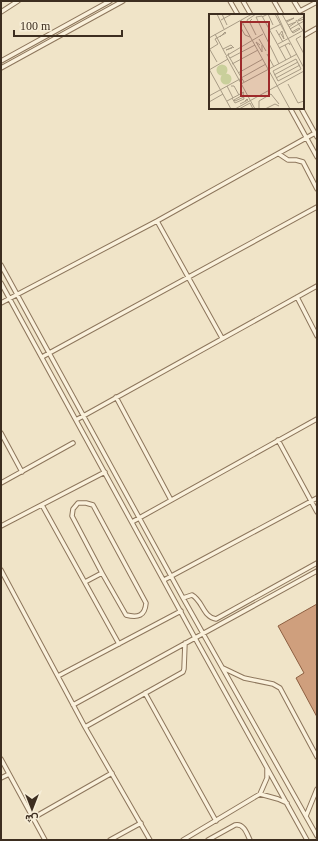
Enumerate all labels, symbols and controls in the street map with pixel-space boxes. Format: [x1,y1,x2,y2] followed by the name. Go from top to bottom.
[14,12,122,38] scale bar
[209,14,304,109] inset map
[20,19,51,33] text: 100 m
[12,789,52,829] north arrow
[25,812,39,825] text: ش

